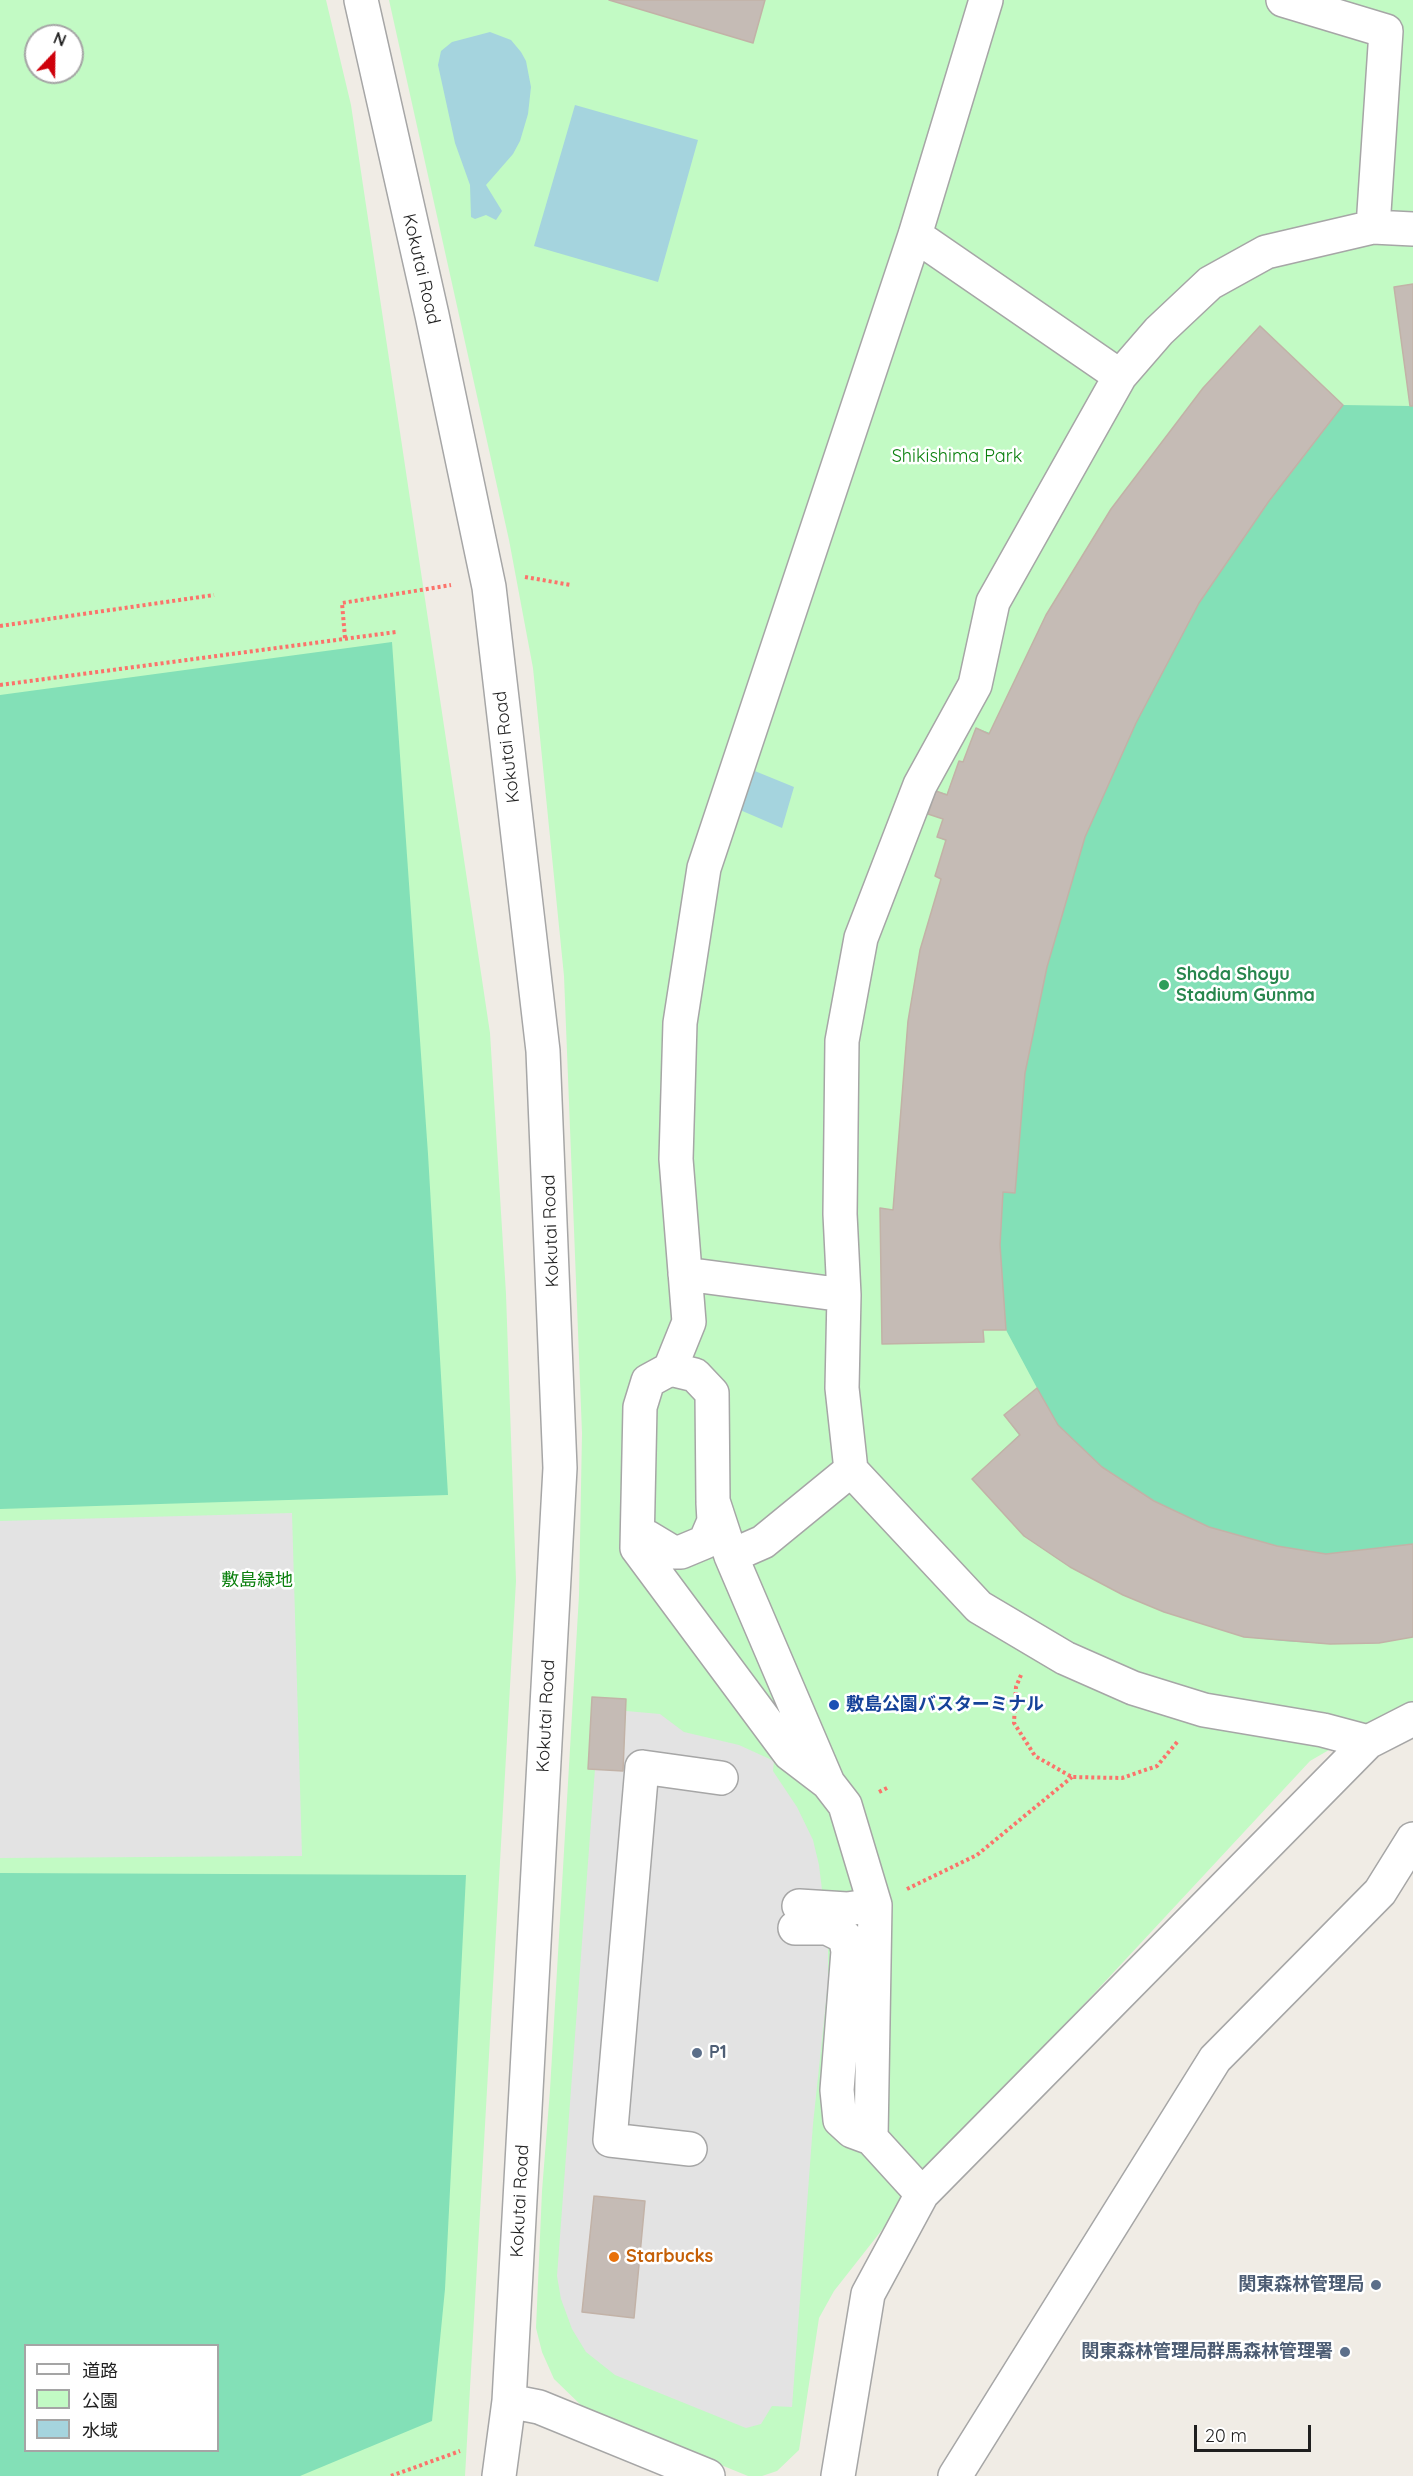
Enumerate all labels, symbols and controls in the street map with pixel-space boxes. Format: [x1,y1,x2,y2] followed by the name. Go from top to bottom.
[24,24,84,84] north arrow
[51,28,69,51] text: N
[398,212,444,326] street label: Kokutai Road
[892,446,1022,468] park label: Shikishima Park
[489,690,525,804] street label: Kokutai Road
[1176,964,1315,1006] place label: Shoda Shoyu Stadium Gunma
[1157,978,1171,992] marker: Shoda Shoyu Stadium Gunma
[538,1174,564,1288] street label: Kokutai Road
[221,1570,293,1592] park label: 敷島緑地
[532,1659,560,1773] street label: Kokutai Road
[846,1694,1044,1716] place label: 敷島公園バスターミナル
[827,1698,841,1712] marker: 敷島公園バスターミナル
[709,2042,727,2064] place label: P1
[690,2046,704,2060] marker: P1
[506,2144,534,2258] street label: Kokutai Road
[626,2246,713,2268] place label: Starbucks
[607,2250,621,2264] marker: Starbucks
[1238,2274,1364,2296] place label: 関東森林管理局
[1369,2278,1383,2292] marker: 関東森林管理局
[1081,2341,1333,2363] place label: 関東森林管理局群馬森林管理署
[24,2344,219,2452] legend
[1338,2345,1352,2359] marker: 関東森林管理局群馬森林管理署
[82,2359,118,2382] text: 道路
[82,2389,118,2412] text: 公園
[1197,2413,1314,2451] scale bar
[82,2419,118,2442] text: 水域
[1205,2424,1247,2447] text: 20 m

